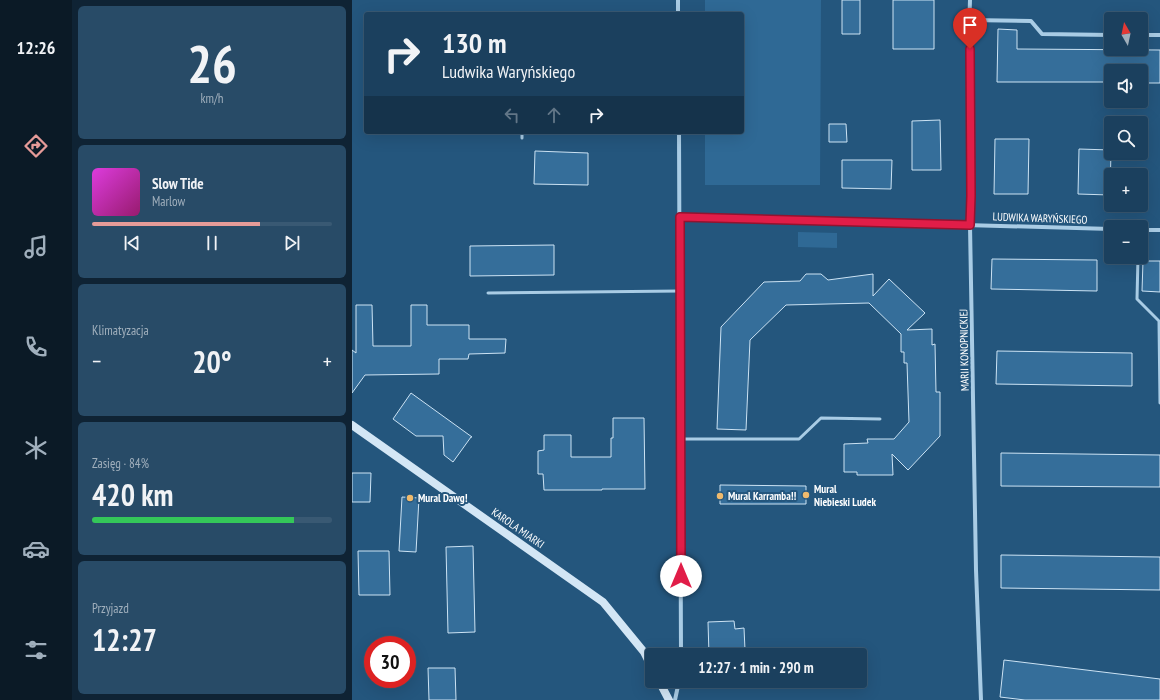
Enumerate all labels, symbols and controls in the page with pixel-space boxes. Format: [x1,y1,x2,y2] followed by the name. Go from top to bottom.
[953,8,987,49] pin
[1104,12,1148,56] north arrow
[1104,12,1148,264] map controls
[959,14,981,36] icon: arrive
[442,24,506,61] text: 130 m
[376,28,428,80] icon: right
[187,30,237,97] text: 26
[17,36,55,59] text: 12:26
[442,60,575,83] text: Ludwika Waryńskiego
[1104,64,1148,108] button: sound
[200,90,224,107] text: km/h
[501,104,523,126] icon: left
[543,104,565,126] icon: ahead
[585,104,607,126] icon: right
[1104,116,1148,160] button: search
[22,132,50,160] icon: directions
[1104,168,1148,212] button: +
[152,174,204,193] text: Slow Tide
[152,193,185,210] text: Marlow
[992,209,1088,227] street label: LUDWIKA WARYŃSKIEGO
[1104,220,1148,264] button: −
[121,232,143,254] icon: previous
[201,232,223,254] icon: pause
[281,232,303,254] icon: next
[22,233,50,261] icon: music
[956,309,972,391] street label: MARII KONOPNICKIEJ
[92,322,149,339] text: Klimatyzacja
[22,333,50,361] icon: phone
[192,342,232,381] text: 20°
[92,347,101,375] text: −
[323,347,332,375] text: +
[22,434,50,462] icon: climate
[92,455,149,472] text: Zasięg · 84%
[92,475,173,514] text: 420 km
[814,482,876,509] place label: Mural Niebieski Ludek
[728,489,796,503] place label: Mural Karramba!!
[801,490,811,500] marker: Mural Niebieski Ludek
[418,491,468,505] place label: Mural Dawg!
[715,491,725,501] marker: Mural Karramba!!
[405,493,415,503] marker: Mural Dawg!
[489,505,547,551] street label: KAROLA MIARKI
[22,535,50,563] icon: car
[660,555,702,597] position arrow
[92,600,129,617] text: Przyjazd
[92,620,157,659] text: 12:27
[22,636,50,664] icon: filters
[364,636,416,688] speed limit sign: 30
[698,658,814,677] text: 12:27 · 1 min · 290 m

